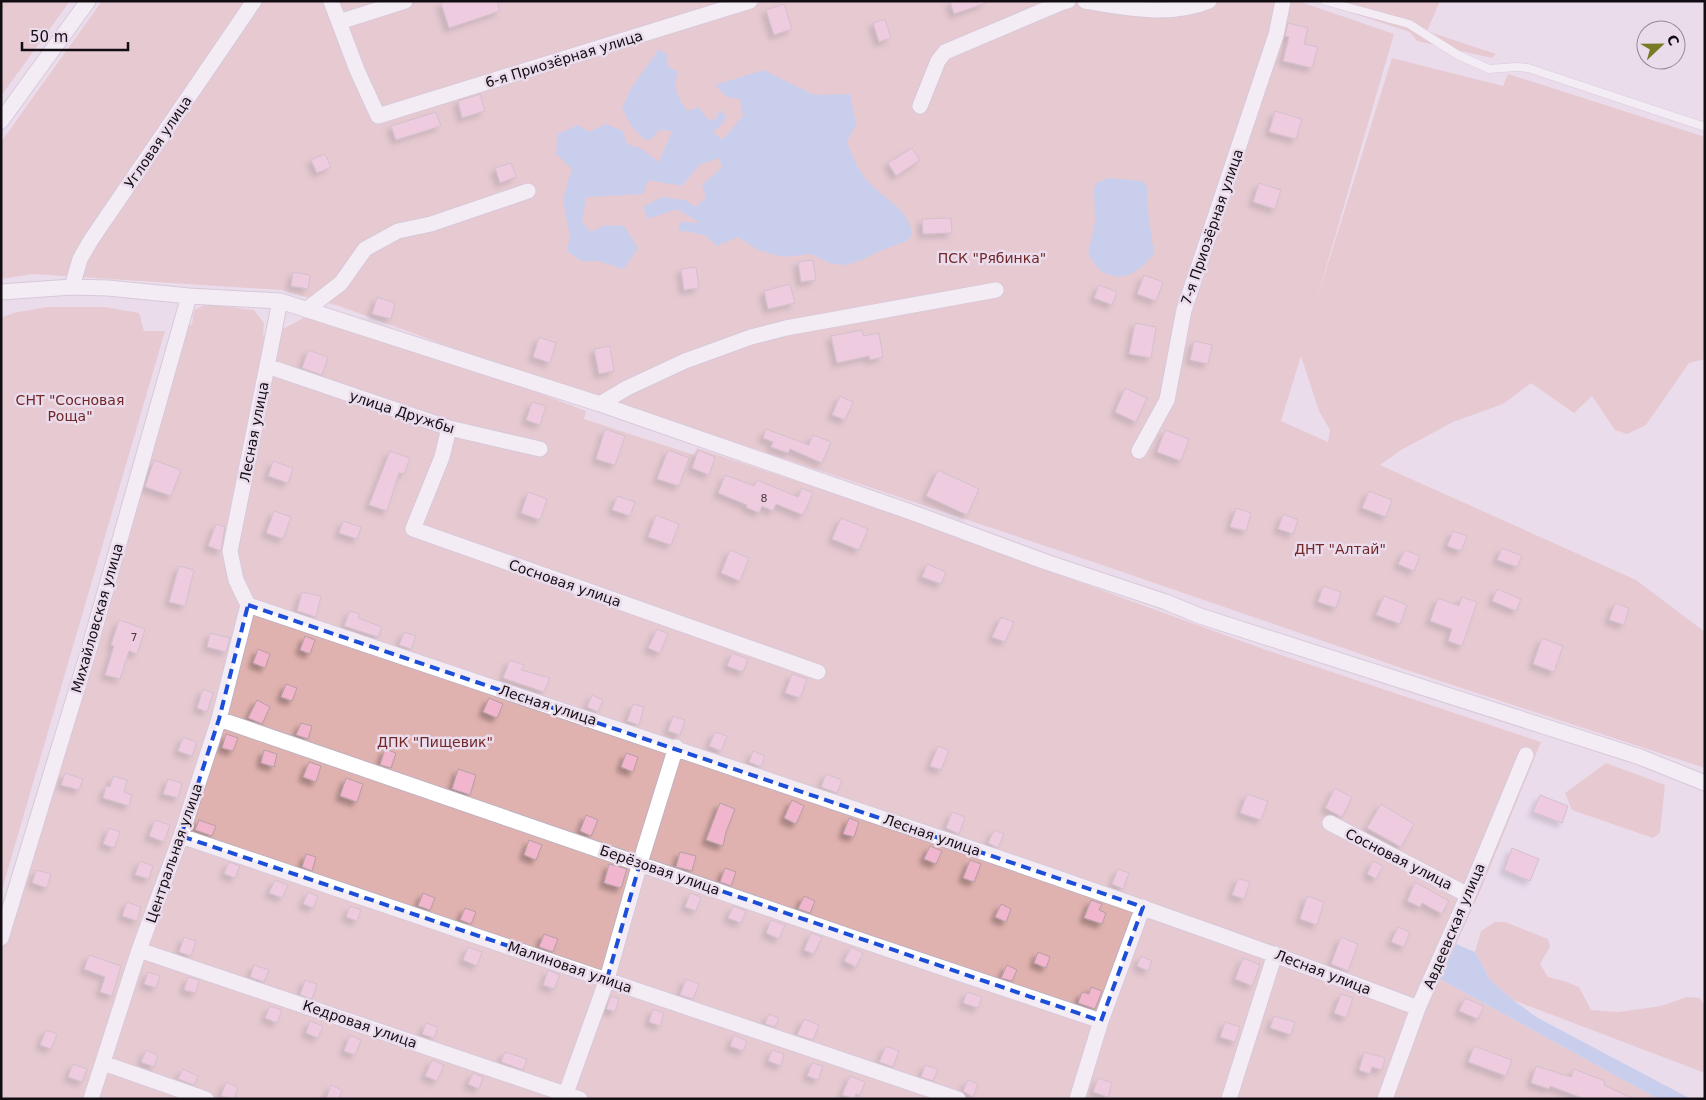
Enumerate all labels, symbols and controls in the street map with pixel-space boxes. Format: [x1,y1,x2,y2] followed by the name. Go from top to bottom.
[22,20,129,52] scale bar
[1636,20,1686,70] north arrow
[483,27,645,91] street label: 6-я Приозёрная улица
[30,28,68,46] text: 50 m
[1664,32,1682,48] text: С
[121,93,195,191] street label: Угловая улица
[1178,147,1246,307] street label: 7-я Приозёрная улица
[938,250,1046,266] park label: ПСК "Рябинка"
[236,380,272,484] street label: Лесная улица
[348,388,456,436] street label: улица Дружбы
[16,392,124,424] park label: СНТ "Сосновая Роща"
[761,492,768,505] house number: 8
[68,541,126,695] street label: Михайловская улица
[1294,541,1386,557] park label: ДНТ "Алтай"
[507,556,623,610] street label: Сосновая улица
[131,631,138,644] house number: 7
[497,682,599,728] street label: Лесная улица
[377,734,493,750] park label: ДПК "Пищевик"
[143,781,205,925] street label: Центральная улица
[881,811,983,859] street label: Лесная улица
[1343,825,1455,893] street label: Сосновая улица
[598,842,722,898] street label: Берёзовая улица
[1420,861,1488,991] street label: Авдеевская улица
[506,938,634,996] street label: Малиновая улица
[1273,946,1373,998] street label: Лесная улица
[301,997,419,1051] street label: Кедровая улица

